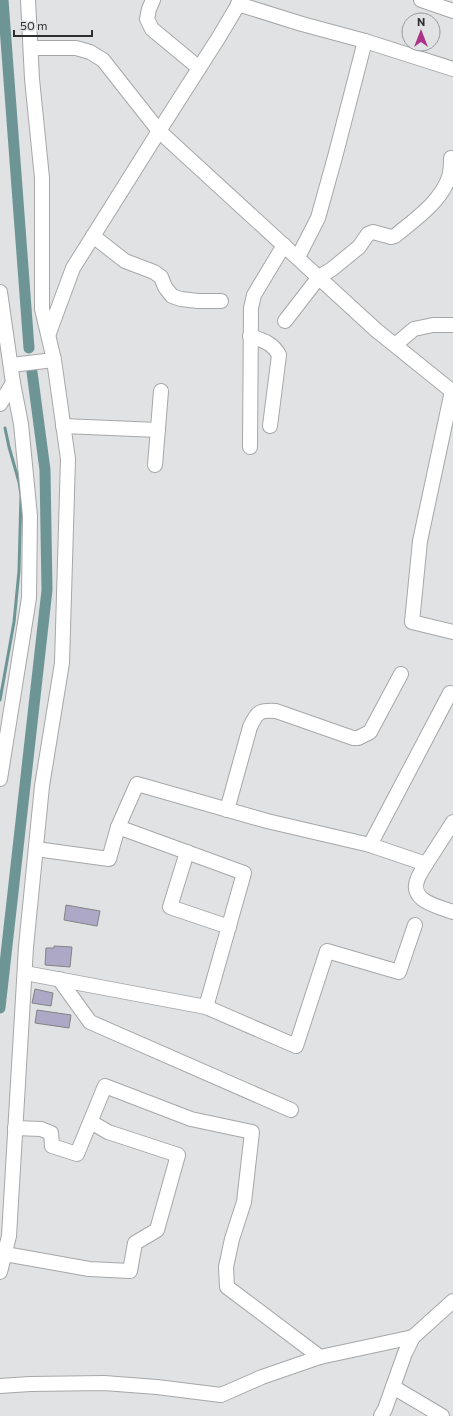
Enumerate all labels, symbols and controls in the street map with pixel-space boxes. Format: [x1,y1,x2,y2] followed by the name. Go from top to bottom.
[14,12,92,38] scale bar
[401,12,441,52] north arrow
[417,15,425,28] text: N
[20,18,48,32] text: 50 m

